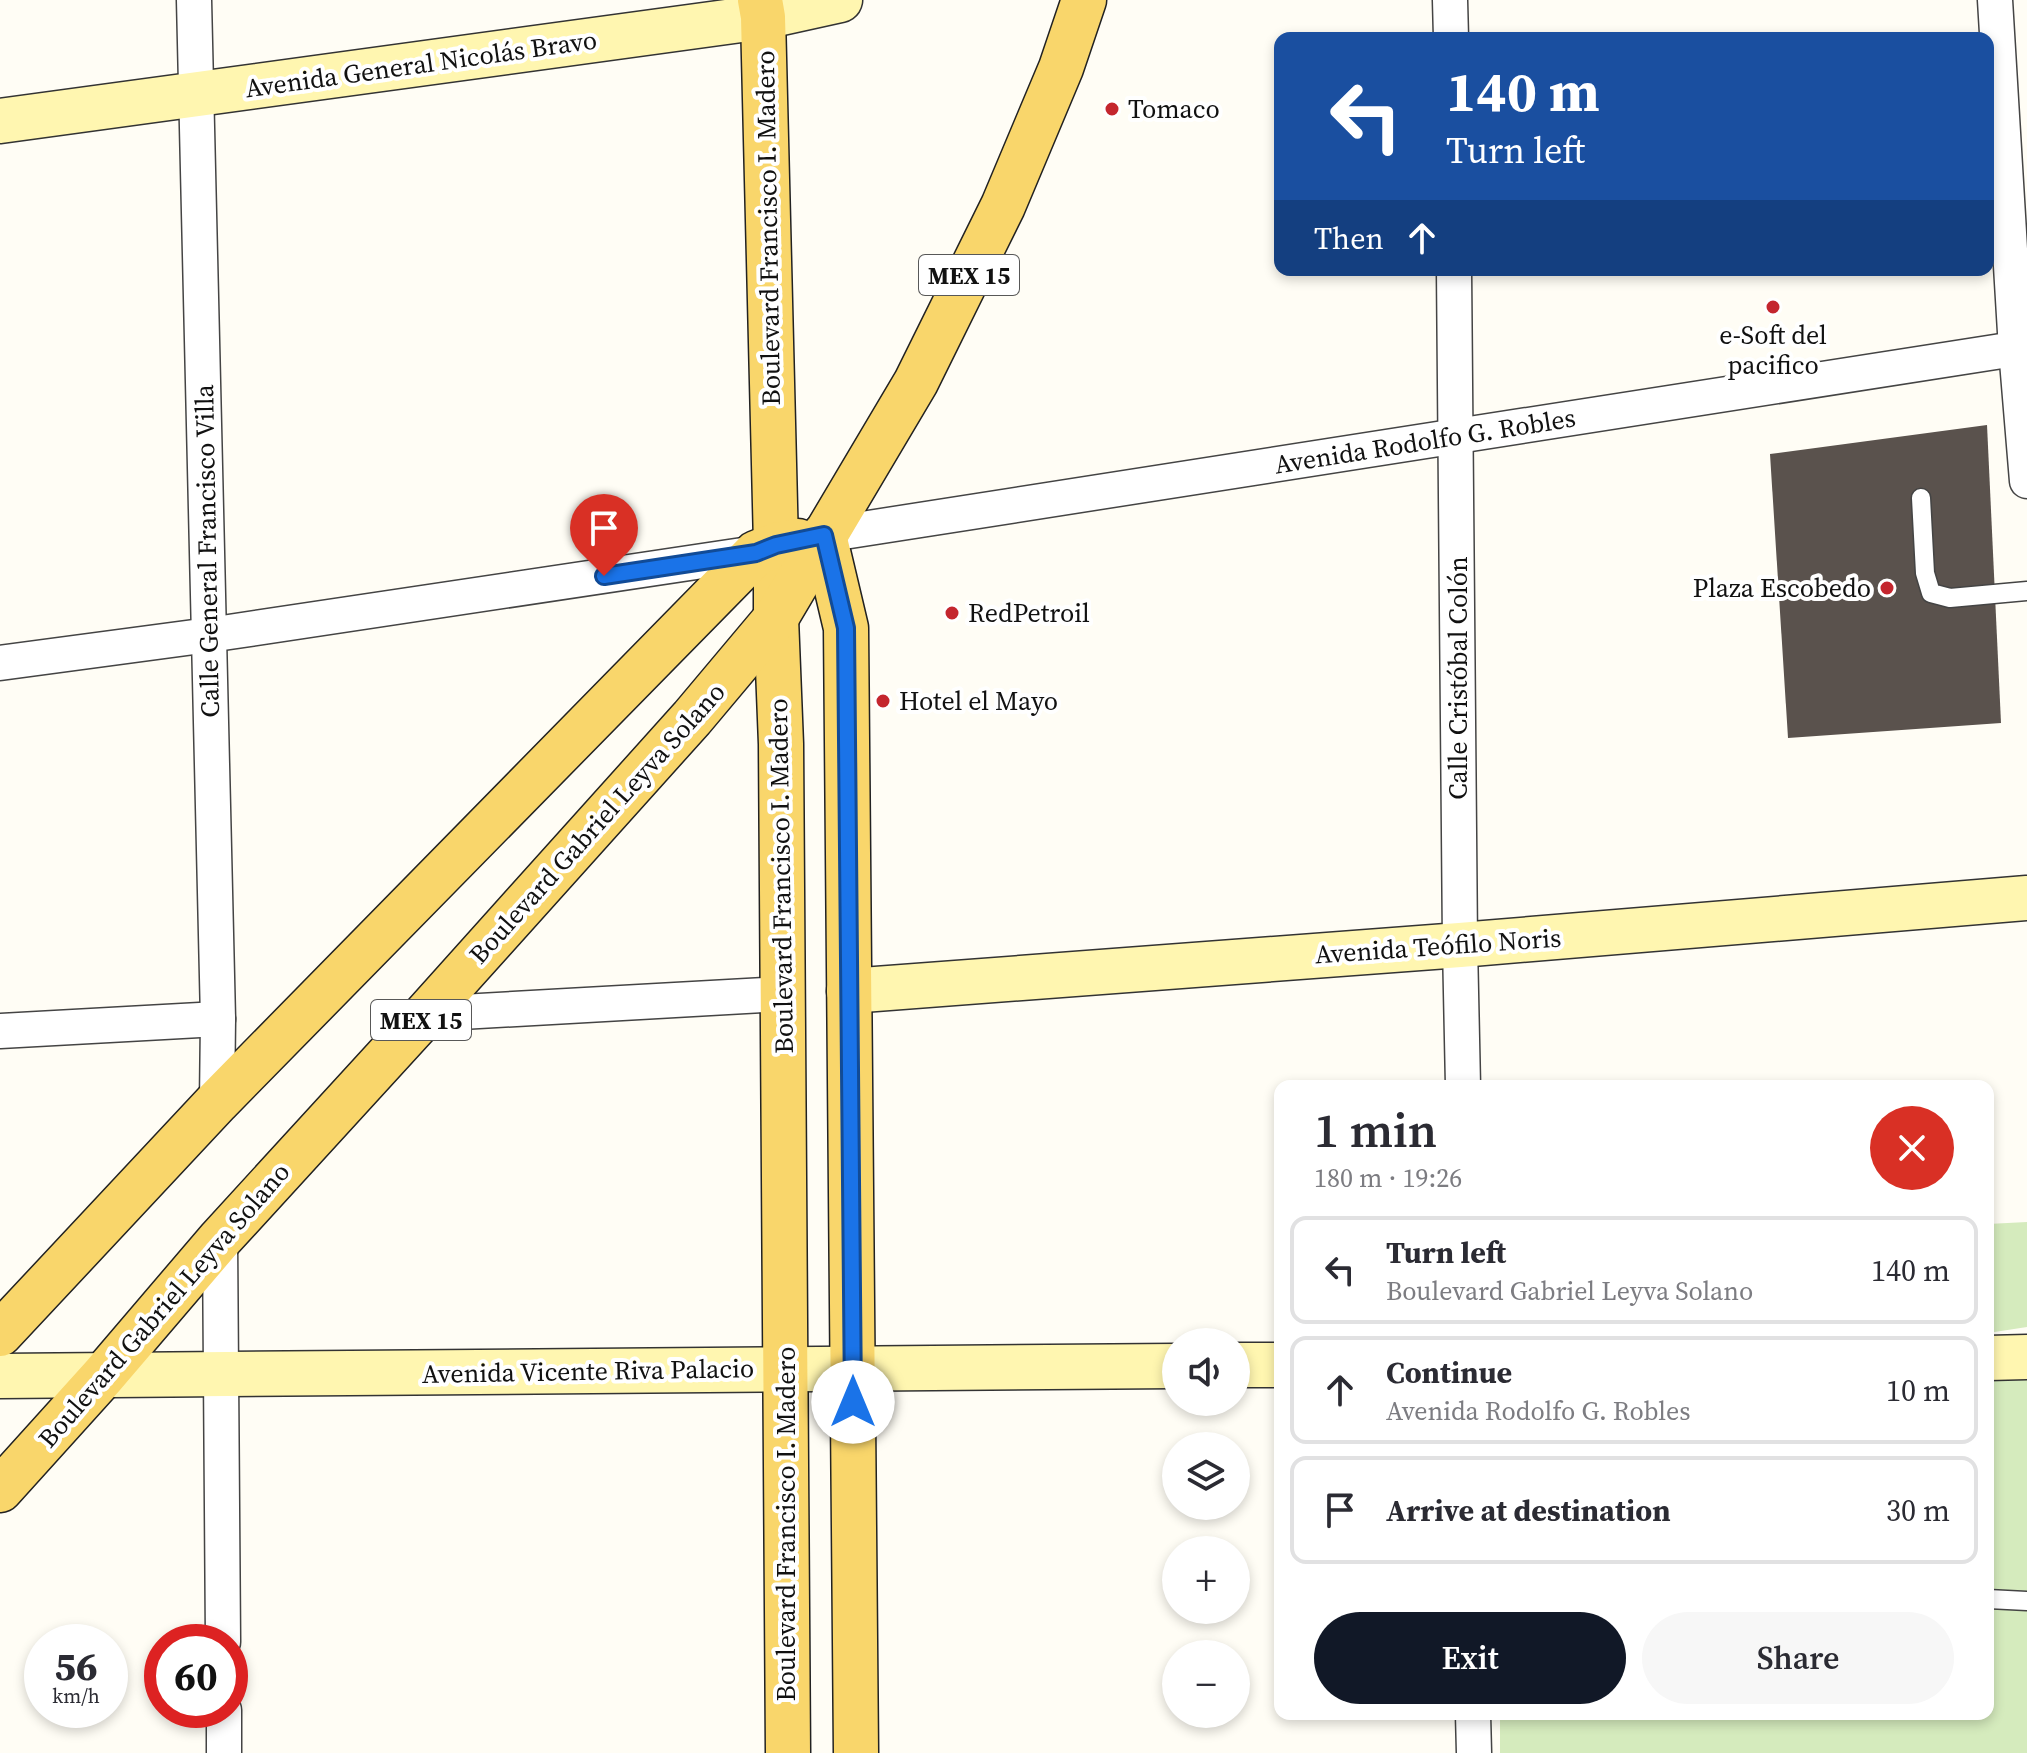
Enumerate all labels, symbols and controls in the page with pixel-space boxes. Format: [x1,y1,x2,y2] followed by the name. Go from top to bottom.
[243,21,599,107] street label: Avenida General Nicolás Bravo
[747,50,789,406] street label: Boulevard Francisco I. Madero
[1446,53,1600,130] text: 140 m
[1314,64,1418,168] icon: left
[1128,91,1220,127] place label: Tomaco
[1103,100,1121,118] marker: Tomaco
[1446,126,1585,175] text: Turn left
[1400,216,1444,260] icon: ahead
[1314,218,1384,259] text: Then
[919,255,1019,295] road number: MEX 15
[1764,298,1782,316] marker: e-Soft del pacifico
[1719,317,1827,383] place label: e-Soft del pacifico
[186,383,228,718] street label: Calle General Francisco Villa
[1272,399,1578,483] street label: Avenida Rodolfo G. Robles
[570,494,638,576] pin
[582,506,626,550] icon: arrive
[1440,556,1476,800] street label: Calle Cristóbal Colón
[1693,570,1871,606] place label: Plaza Escobedo
[1878,579,1896,597] marker: Plaza Escobedo
[968,595,1090,631] place label: RedPetroil
[943,604,961,622] marker: RedPetroil
[461,675,733,971] street label: Boulevard Gabriel Leyva Solano
[899,683,1058,719] place label: Hotel el Mayo
[874,692,892,710] marker: Hotel el Mayo
[760,698,802,1054] street label: Boulevard Francisco I. Madero
[1314,919,1562,973] street label: Avenida Teófilo Noris
[371,1000,471,1040] road number: MEX 15
[1314,1097,1437,1163] text: 1 min
[1870,1106,1954,1190] button: close
[30,1155,298,1455] street label: Boulevard Gabriel Leyva Solano
[1314,1160,1462,1196] text: 180 m · 19:26
[1386,1232,1506,1273] text: Turn left
[1318,1248,1362,1292] icon: left
[1871,1250,1950,1291] text: 140 m
[1386,1273,1753,1309] text: Boulevard Gabriel Leyva Solano
[1162,1328,1250,1728] map controls
[1162,1328,1250,1416] button: sound
[768,1346,804,1702] street label: Boulevard Francisco I. Madero
[422,1350,754,1392] street label: Avenida Vicente Riva Palacio
[1386,1352,1512,1393] text: Continue
[811,1360,895,1444] position arrow
[1318,1368,1362,1412] icon: ahead
[1886,1370,1950,1411] text: 10 m
[1386,1393,1691,1429] text: Avenida Rodolfo G. Robles
[1162,1432,1250,1520] button: layers
[1318,1488,1362,1532] icon: arrive
[1386,1490,1671,1531] text: Arrive at destination
[1886,1490,1950,1531] text: 30 m
[1162,1536,1250,1624] button: +
[1314,1612,1626,1704] button: Exit
[1642,1612,1954,1704] button: Share
[144,1624,248,1728] speed limit sign: 60
[54,1639,98,1693] text: 56
[1162,1640,1250,1728] button: −
[52,1682,100,1710] text: km/h

